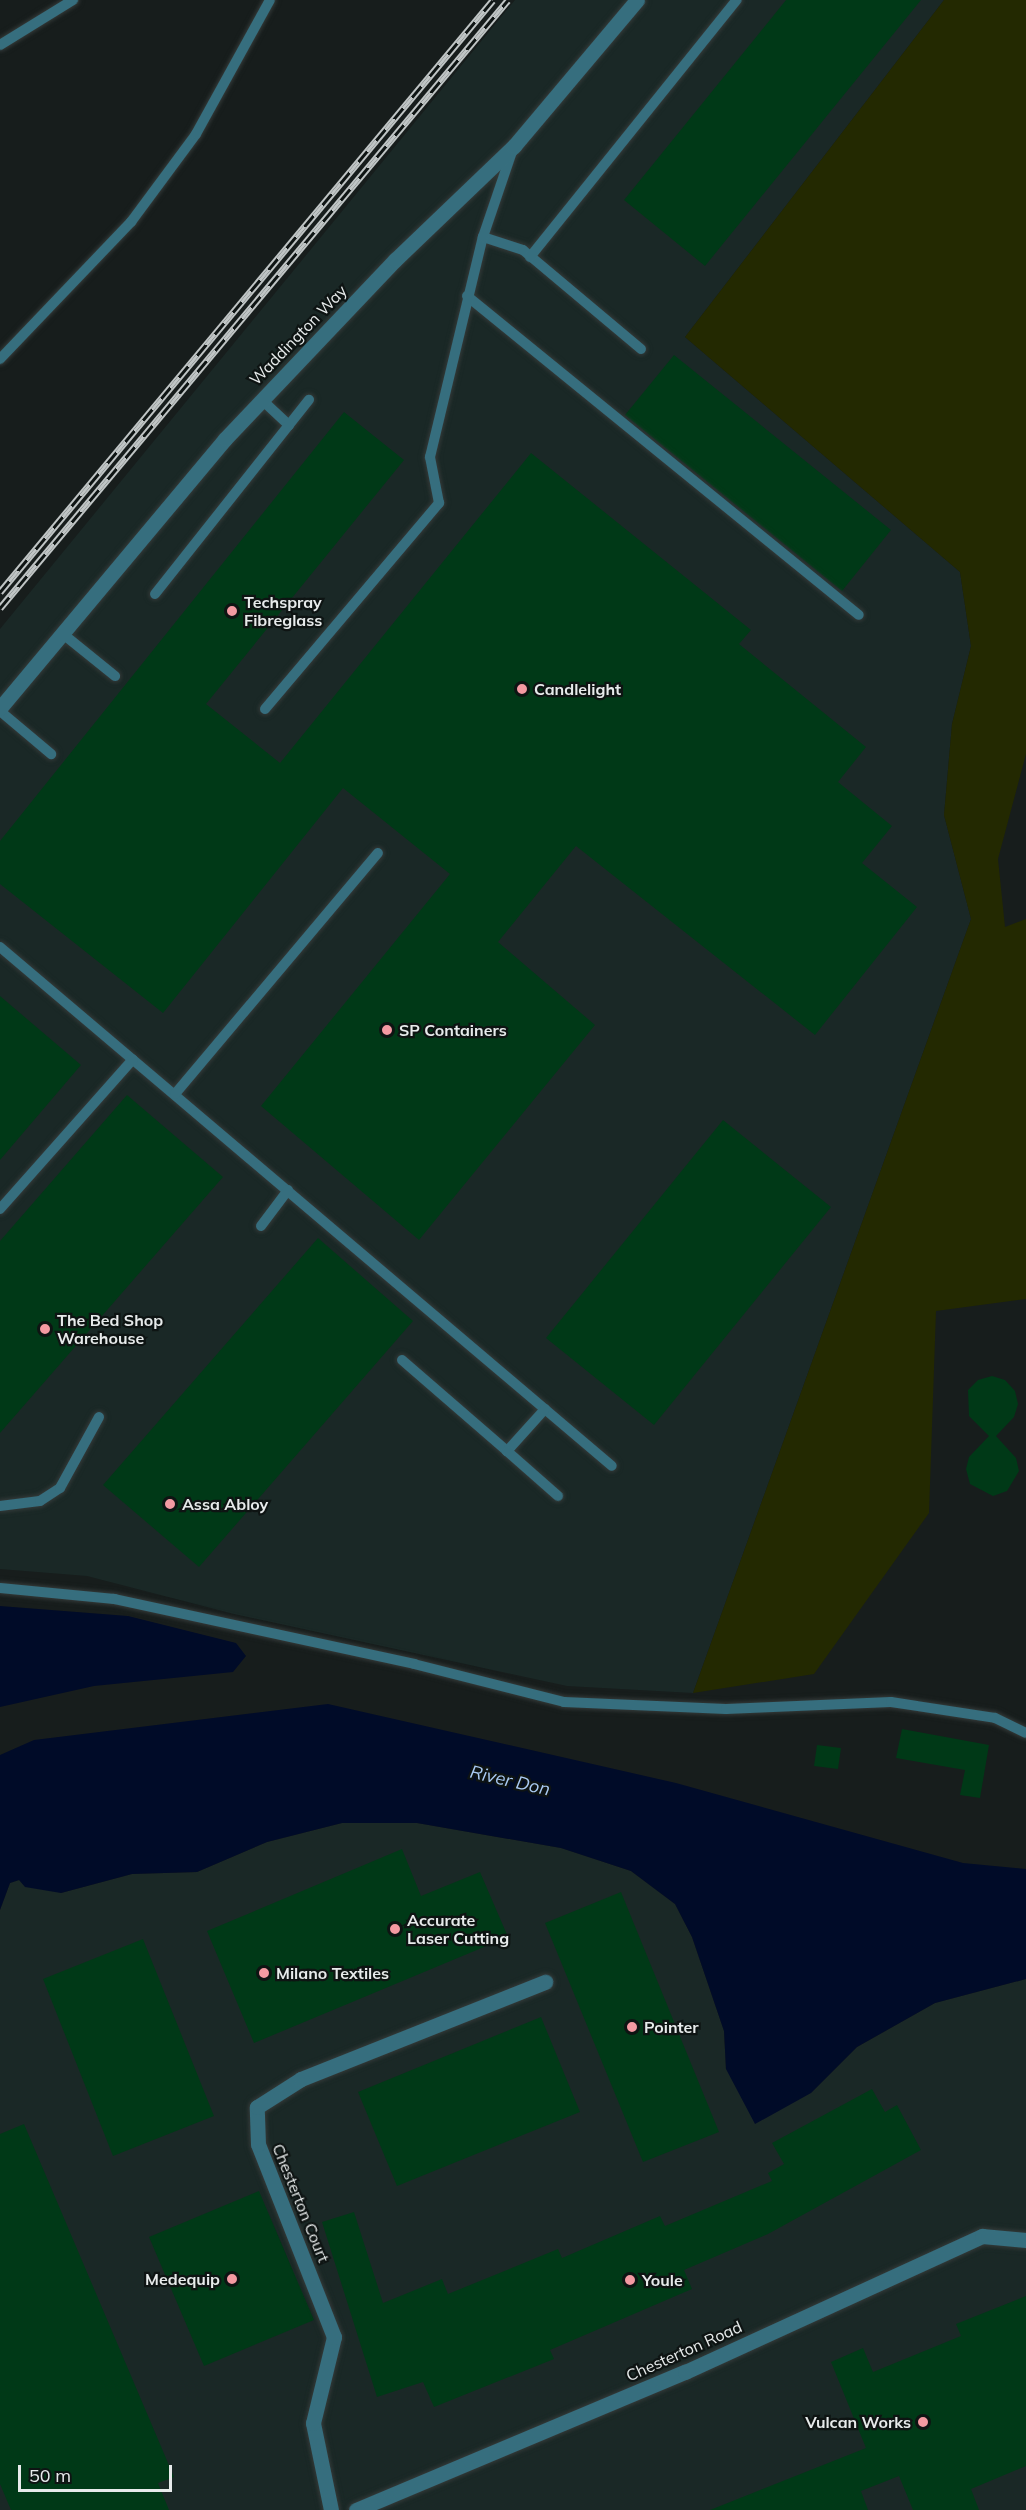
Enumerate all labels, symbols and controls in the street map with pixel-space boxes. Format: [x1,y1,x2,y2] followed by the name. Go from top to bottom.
[245,281,351,389] street label: Waddington Way
[244,592,322,630] place label: Techspray Fibreglass
[225,604,239,618] marker: Techspray Fibreglass
[534,679,621,699] place label: Candlelight
[515,682,529,696] marker: Candlelight
[399,1020,507,1040] place label: SP Containers
[380,1023,394,1037] marker: SP Containers
[57,1310,163,1348] place label: The Bed Shop Warehouse
[38,1322,52,1336] marker: The Bed Shop Warehouse
[182,1494,268,1514] place label: Assa Abloy
[163,1497,177,1511] marker: Assa Abloy
[468,1761,552,1801] water label: River Don
[407,1910,509,1948] place label: Accurate Laser Cutting
[388,1922,402,1936] marker: Accurate Laser Cutting
[276,1963,389,1983] place label: Milano Textiles
[257,1966,271,1980] marker: Milano Textiles
[644,2017,699,2037] place label: Pointer
[625,2020,639,2034] marker: Pointer
[268,2141,334,2265] street label: Chesterton Court
[145,2269,220,2289] place label: Medequip
[642,2270,683,2290] place label: Youle
[225,2272,239,2286] marker: Medequip
[623,2273,637,2287] marker: Youle
[623,2317,745,2385] street label: Chesterton Road
[805,2412,911,2432] place label: Vulcan Works
[916,2415,930,2429] marker: Vulcan Works
[21,2453,176,2491] scale bar
[29,2464,71,2487] text: 50 m

